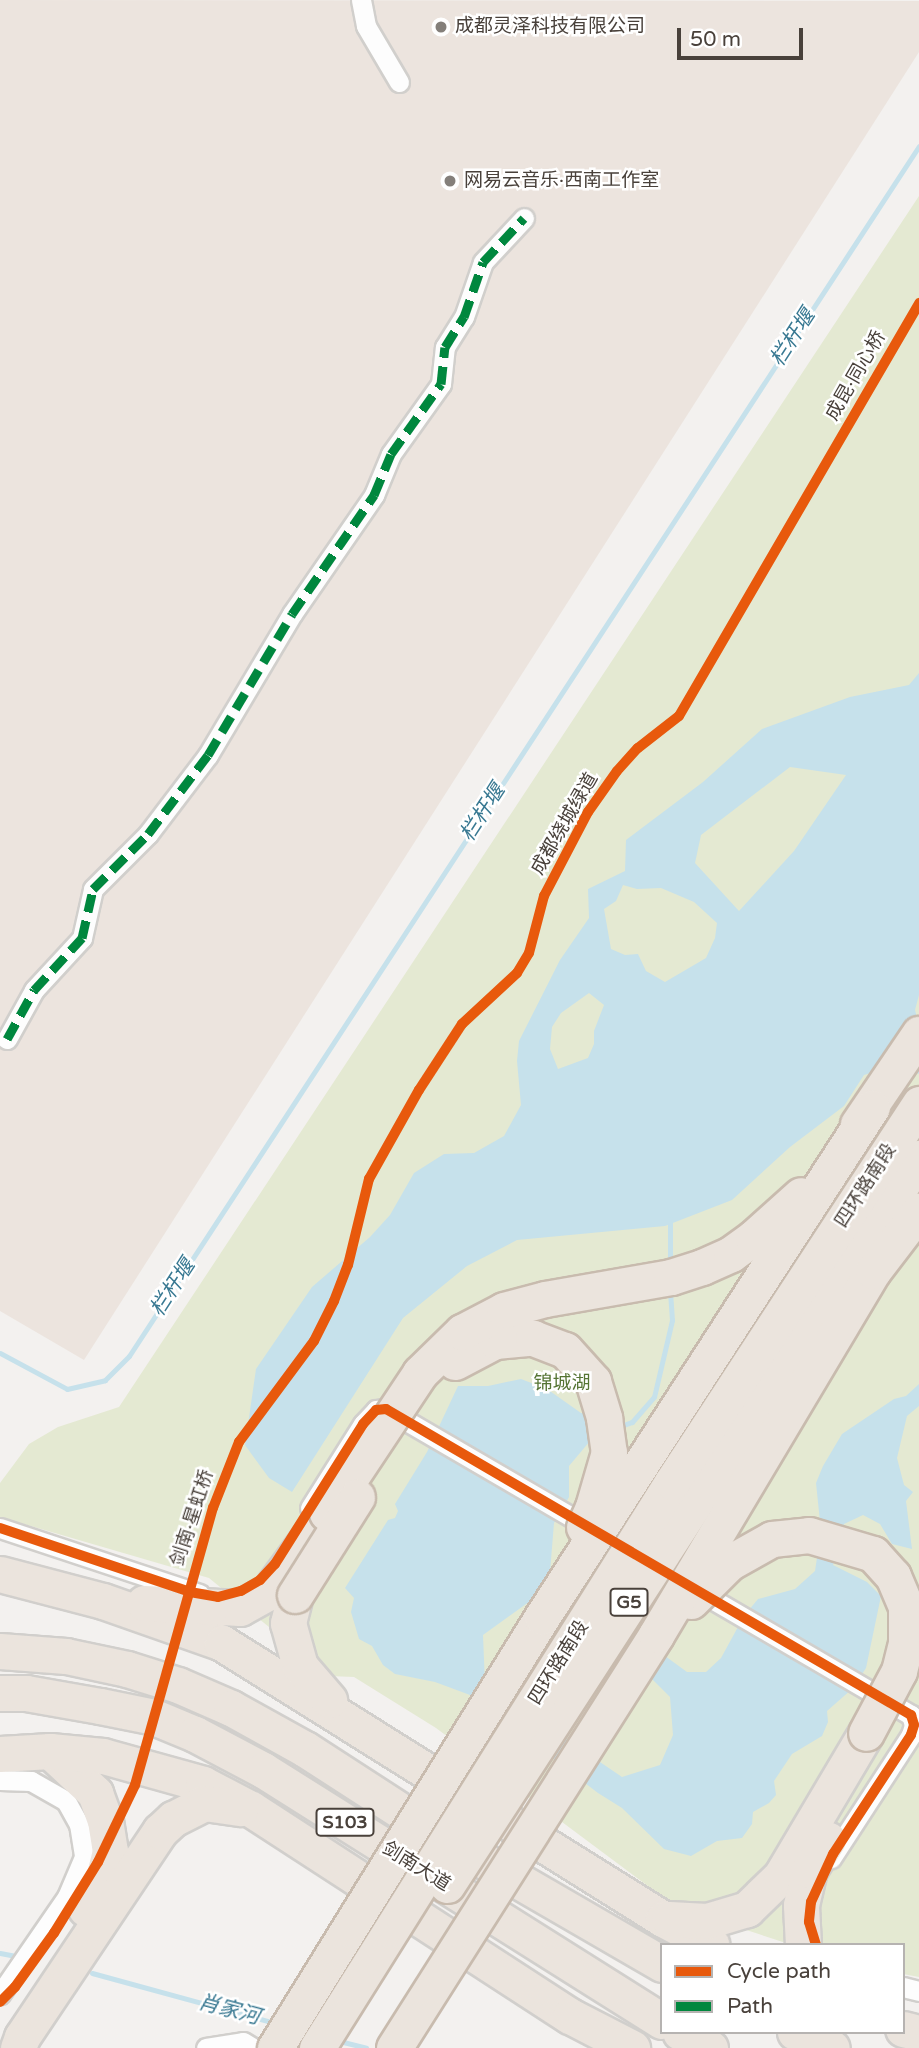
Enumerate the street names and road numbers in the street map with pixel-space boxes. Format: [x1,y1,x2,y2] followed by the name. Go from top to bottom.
[821,327,891,425] street label: 成昆·同心桥
[527,769,603,879] street label: 成都绕城绿道
[831,1140,901,1232] street label: 四环路南段
[167,1467,219,1569] street label: 剑南·星虹桥
[608,1588,650,1616] road number: G5
[524,1617,594,1709] street label: 四环路南段
[315,1808,375,1836] road number: S103
[378,1837,454,1897] street label: 剑南大道

